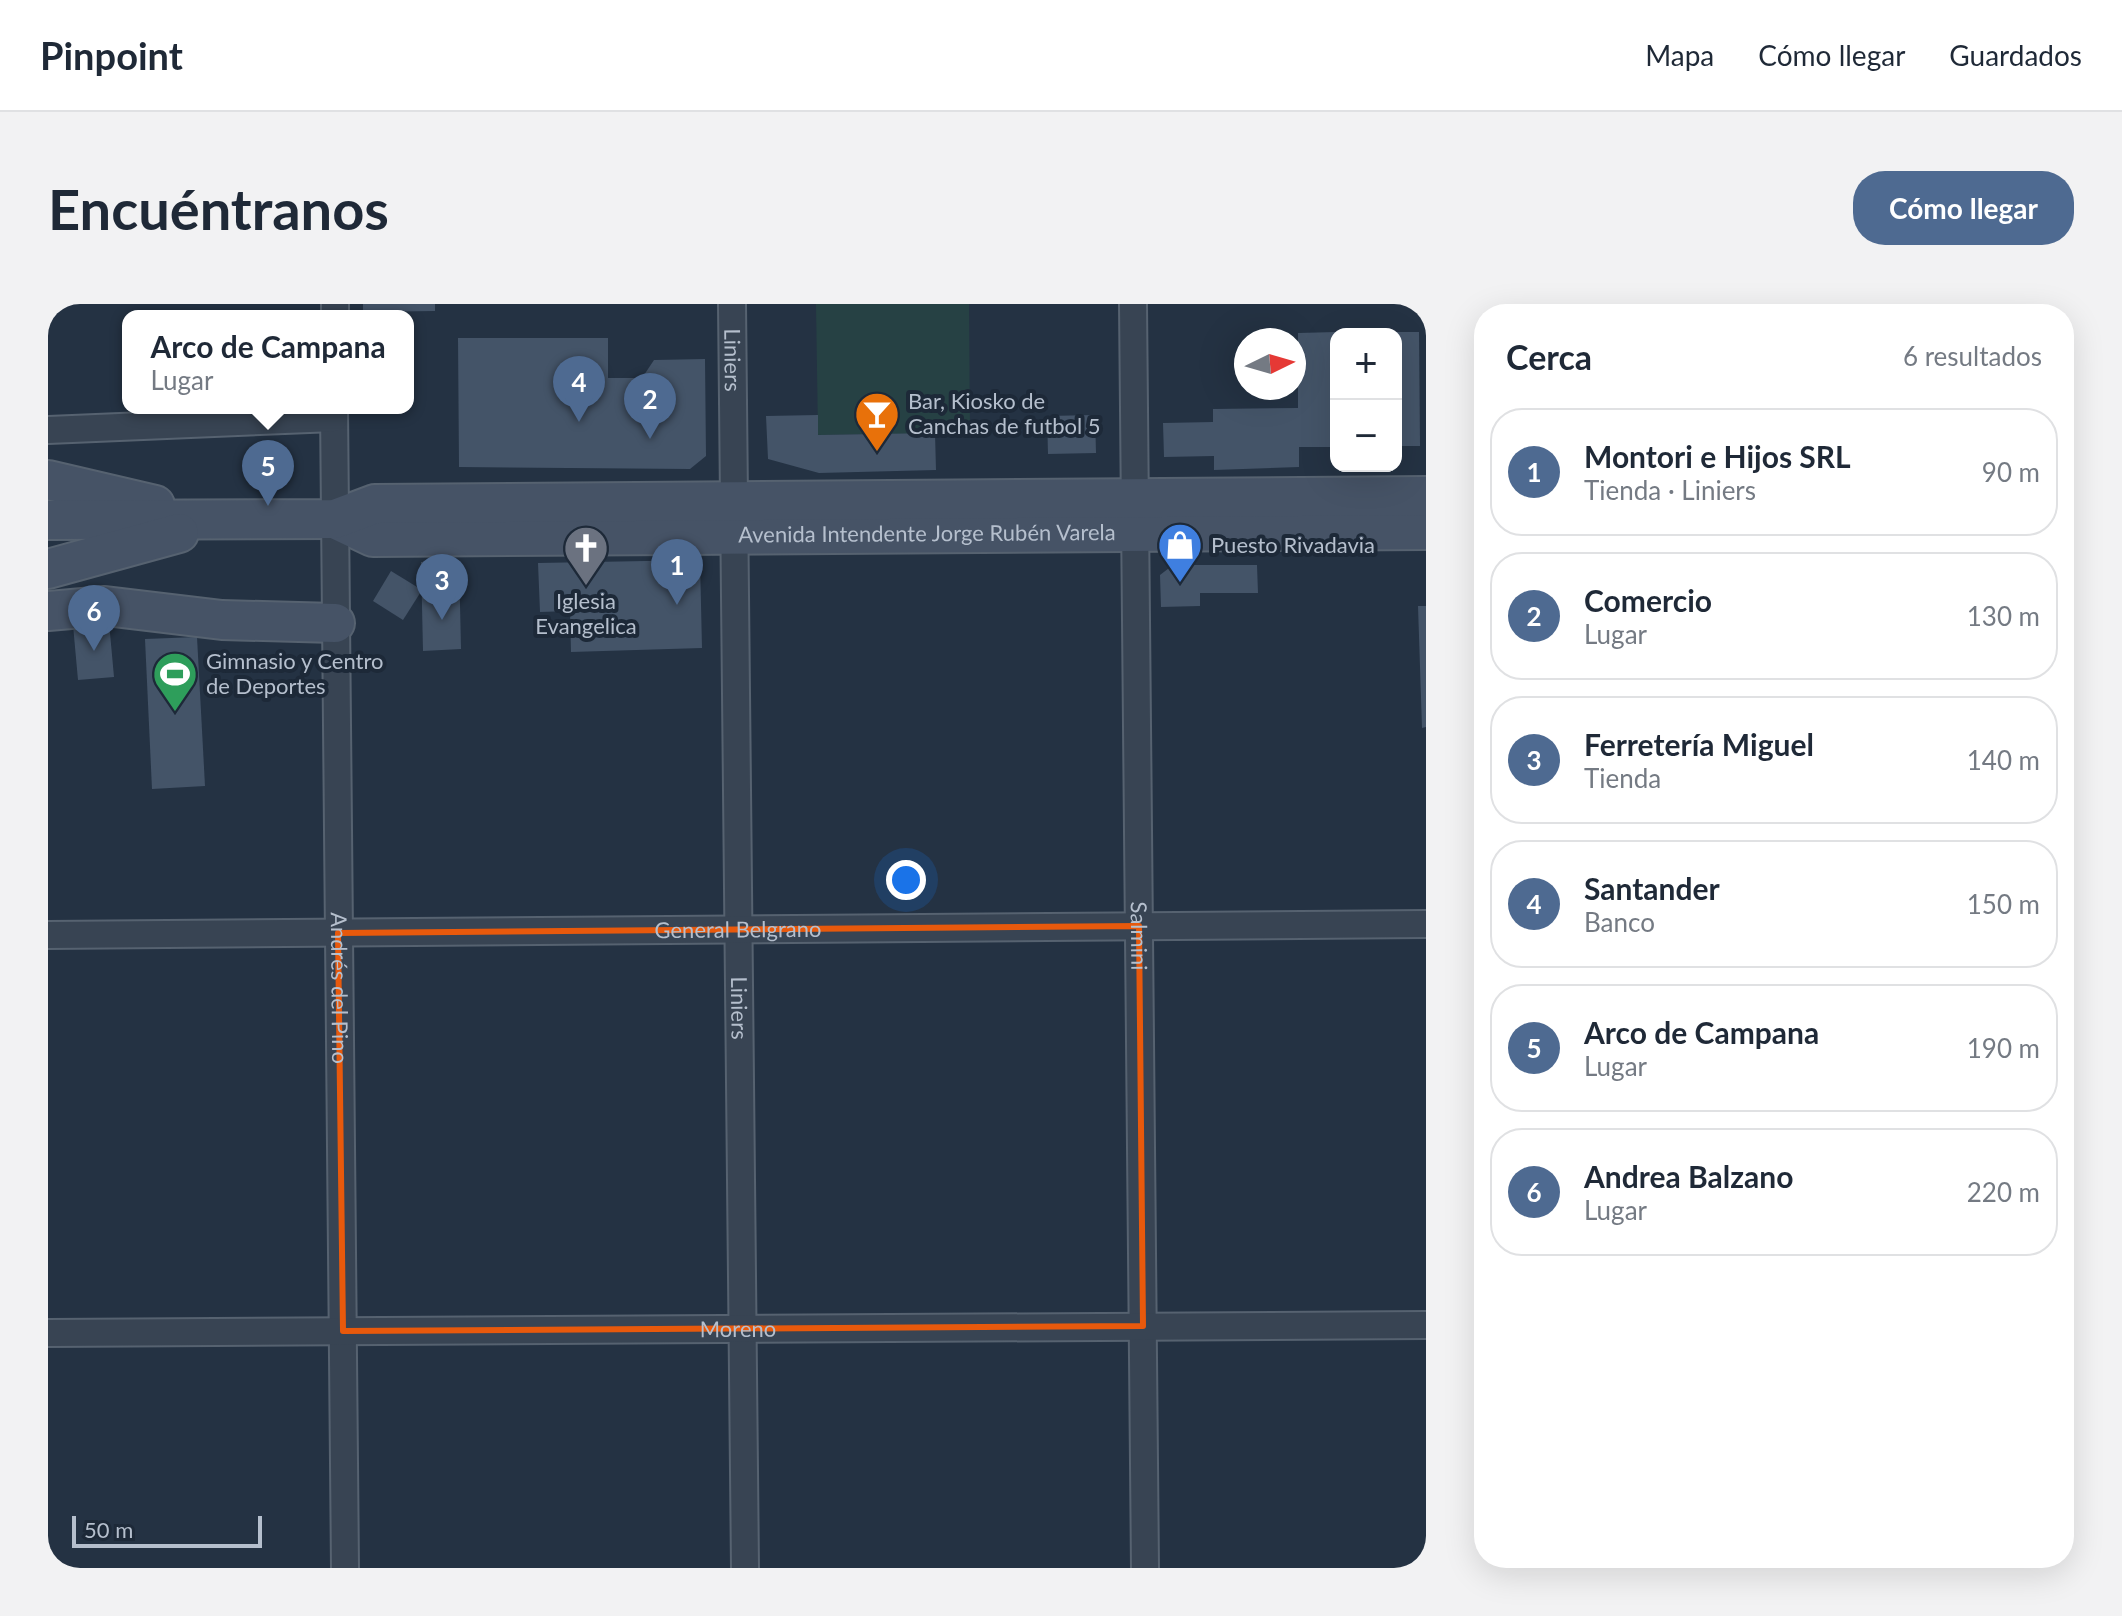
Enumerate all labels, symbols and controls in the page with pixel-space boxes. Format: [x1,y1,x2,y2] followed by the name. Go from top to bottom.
[40,32,183,78] text: Pinpoint
[1645,38,1714,72] text: Mapa
[1758,38,1905,72] text: Cómo llegar
[1949,38,2082,72] text: Guardados
[1853,171,2074,245] button: Cómo llegar
[48,175,389,242] text: Encuéntranos
[122,310,414,414] popup
[150,328,386,364] text: Arco de Campana
[719,328,747,392] street label: Liniers
[1234,328,1306,400] north arrow
[1330,328,1402,472] map controls
[1330,328,1402,400] button: +
[1506,336,1592,377] text: Cerca
[1903,340,2042,372] text: 6 resultados
[553,356,605,422] pin: 4
[150,364,213,396] text: Lugar
[624,373,676,439] pin: 2
[908,387,1101,439] place label: Bar, Kiosko de Canchas de futbol 5
[853,390,901,453] bar icon: Bar, Kiosko de Canchas de futbol 5
[1330,400,1402,472] button: −
[1584,438,1851,474] text: Montori e Hijos SRL
[242,440,294,506] pin: 5
[1526,456,1542,488] text: 1
[1982,456,2040,488] text: 90 m
[1584,474,1756,506] text: Tienda · Liniers
[738,518,1116,548] street label: Avenida Intendente Jorge Rubén Varela
[1156,521,1204,584] shop icon: Puesto Rivadavia
[562,524,610,587] church icon: Iglesia Evangelica
[1211,531,1375,558] place label: Puesto Rivadavia
[651,539,703,605] pin: 1
[416,554,468,620] pin: 3
[1584,582,1712,618] text: Comercio
[68,585,120,651] pin: 6
[535,587,637,639] place label: Iglesia Evangelica
[1526,600,1542,632] text: 2
[1967,600,2040,632] text: 130 m
[1584,618,1647,650] text: Lugar
[206,647,384,699] place label: Gimnasio y Centro de Deportes
[151,650,199,713] sports icon: Gimnasio y Centro de Deportes
[1584,726,1814,762] text: Ferretería Miguel
[1526,744,1542,776] text: 3
[1967,744,2040,776] text: 140 m
[1584,762,1661,794] text: Tienda
[886,860,926,900] your location
[1584,870,1720,906] text: Santander
[1526,888,1542,920] text: 4
[1967,888,2040,920] text: 150 m
[1126,901,1153,971] street label: Salmini
[1584,906,1655,938] text: Banco
[326,912,354,1064] street label: Andrés del Pino
[654,915,822,943] street label: General Belgrano
[726,976,754,1040] street label: Liniers
[1584,1014,1819,1050] text: Arco de Campana
[1526,1032,1542,1064] text: 5
[1967,1032,2040,1064] text: 190 m
[1584,1050,1647,1082] text: Lugar
[1584,1158,1793,1194] text: Andrea Balzano
[1526,1176,1542,1208] text: 6
[1967,1176,2040,1208] text: 220 m
[1584,1194,1647,1226] text: Lugar
[700,1315,776,1342] street label: Moreno
[72,1512,262,1548] scale bar
[84,1516,133,1543] text: 50 m

